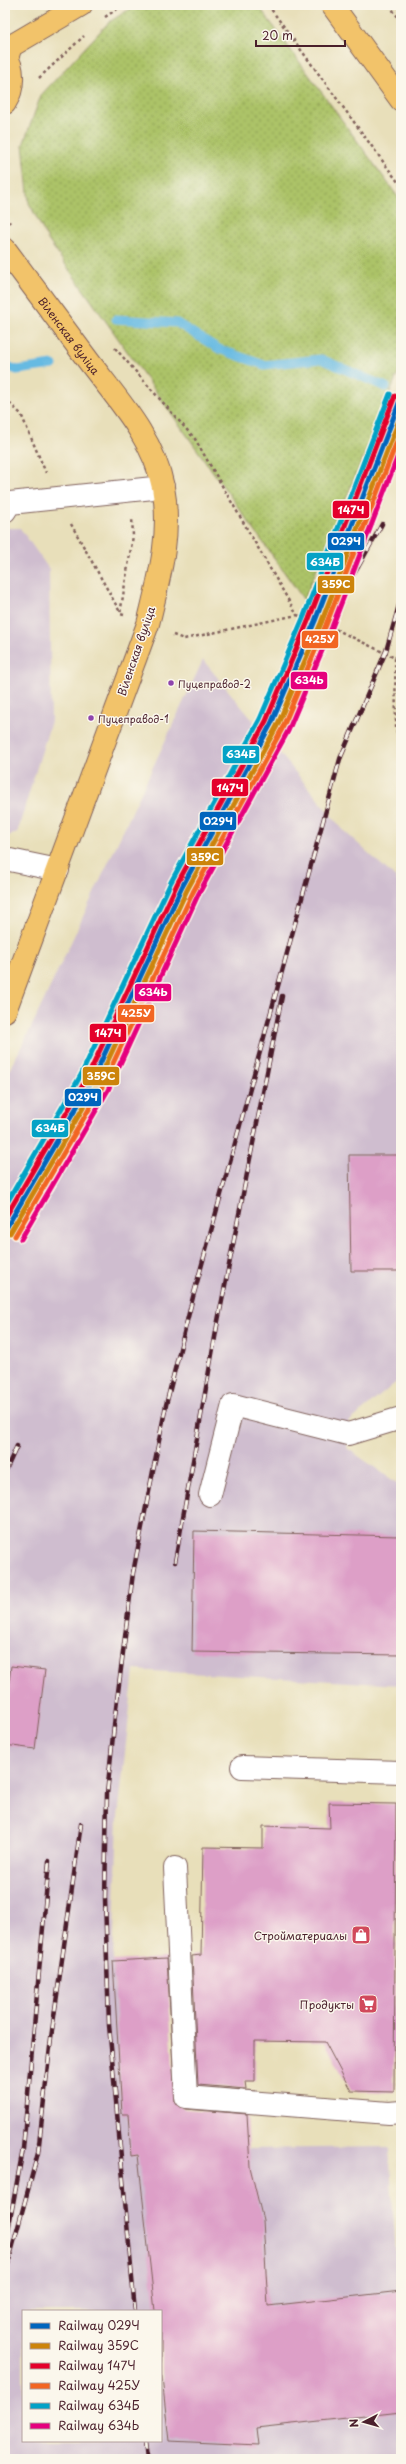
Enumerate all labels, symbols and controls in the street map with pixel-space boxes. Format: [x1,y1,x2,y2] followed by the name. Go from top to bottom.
[256,22,345,48] scale bar
[262,26,293,44] text: 20 m
[35,293,104,378] street label: Віленская вуліца
[332,500,370,519] line badge: 147Ч
[338,501,364,518] text: 147Ч
[327,532,365,551] line badge: 029Ч
[331,532,361,549] text: 029Ч
[306,552,344,571] line badge: 634Б
[310,553,340,570] text: 634Б
[317,575,355,594] line badge: 359С
[322,575,350,592] text: 359С
[113,604,159,698] street label: Віленская вуліца
[301,630,339,649] line badge: 425У
[305,630,336,647] text: 425У
[290,671,328,690] line badge: 634Ь
[294,671,324,688] text: 634Ь
[178,676,251,692] place label: Пуцеправод-2
[166,678,176,688] marker: Пуцеправод-2
[98,711,169,727] place label: Пуцеправод-1
[86,713,96,723] marker: Пуцеправод-1
[222,745,260,764] line badge: 634Б
[226,745,256,762] text: 634Б
[211,778,249,797] line badge: 147Ч
[217,779,243,796] text: 147Ч
[199,811,237,831] line badge: 029Ч
[203,812,233,829] text: 029Ч
[186,847,224,866] line badge: 359С
[191,848,219,865] text: 359С
[134,983,172,1002] line badge: 634Ь
[138,983,168,1000] text: 634Ь
[117,1004,155,1023] line badge: 425У
[121,1004,152,1021] text: 425У
[89,1023,127,1043] line badge: 147Ч
[95,1024,121,1041] text: 147Ч
[82,1066,120,1086] line badge: 359С
[87,1067,115,1084] text: 359С
[64,1088,102,1107] line badge: 029Ч
[68,1088,98,1105] text: 029Ч
[31,1119,69,1138] line badge: 634Б
[35,1119,65,1136] text: 634Б
[350,1924,372,1946] shop icon: Стройматериалы
[254,1927,347,1944] place label: Стройматериалы
[357,1993,379,2015] supermarket icon: Продукты
[300,1996,354,2013] place label: Продукты
[22,2310,162,2442] legend
[58,2316,140,2334] text: Railway 029Ч
[58,2336,139,2354] text: Railway 359С
[58,2356,136,2374] text: Railway 147Ч
[58,2376,140,2394] text: Railway 425У
[58,2396,140,2414] text: Railway 634Б
[344,2402,384,2442] north arrow
[58,2416,139,2434] text: Railway 634Ь
[345,2418,362,2428] text: N

